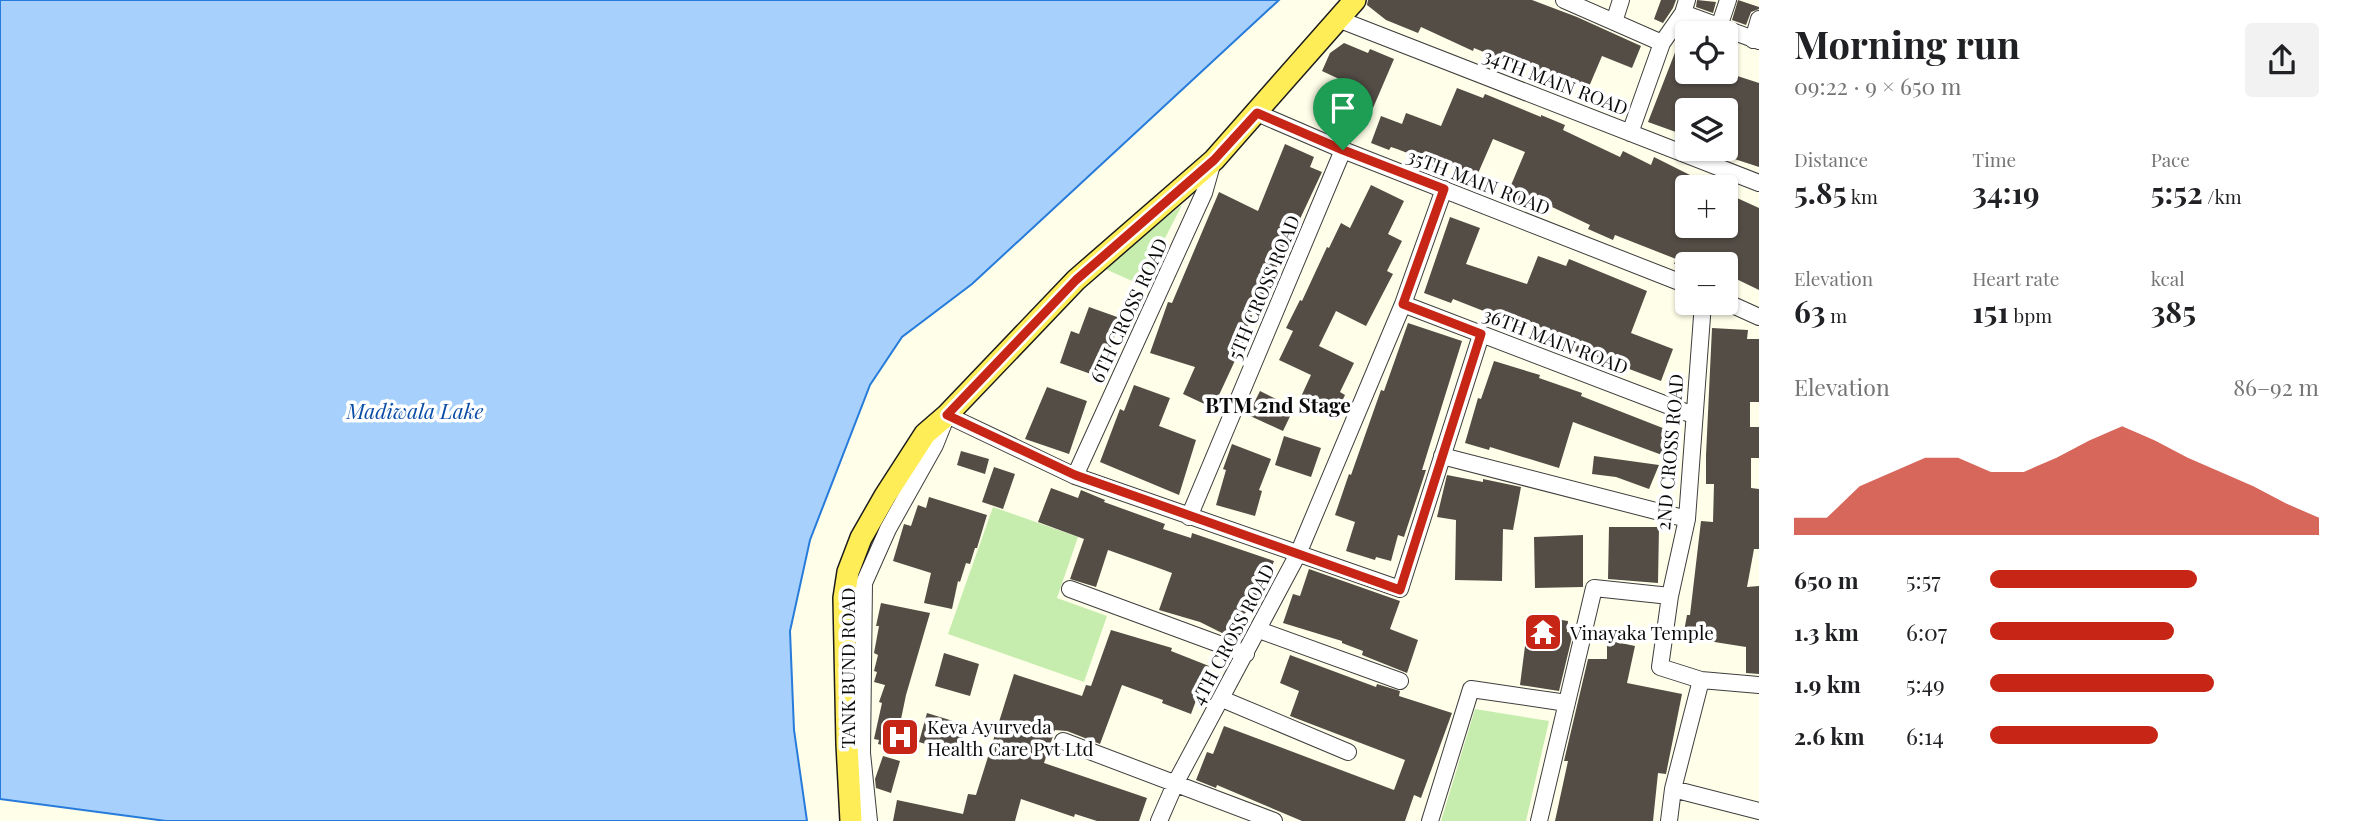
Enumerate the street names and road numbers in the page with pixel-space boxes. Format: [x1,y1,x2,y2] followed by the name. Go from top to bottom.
[1480,41,1632,121] street label: 34TH MAIN ROAD
[1404,142,1554,220] street label: 35TH MAIN ROAD
[1221,211,1305,363] street label: 5TH CROSS ROAD
[1083,233,1173,387] street label: 6TH CROSS ROAD
[1480,300,1632,380] street label: 36TH MAIN ROAD
[1649,373,1689,531] street label: 2ND CROSS ROAD
[1184,559,1280,709] street label: 4TH CROSS ROAD
[834,587,860,749] street label: TANK BUND ROAD

